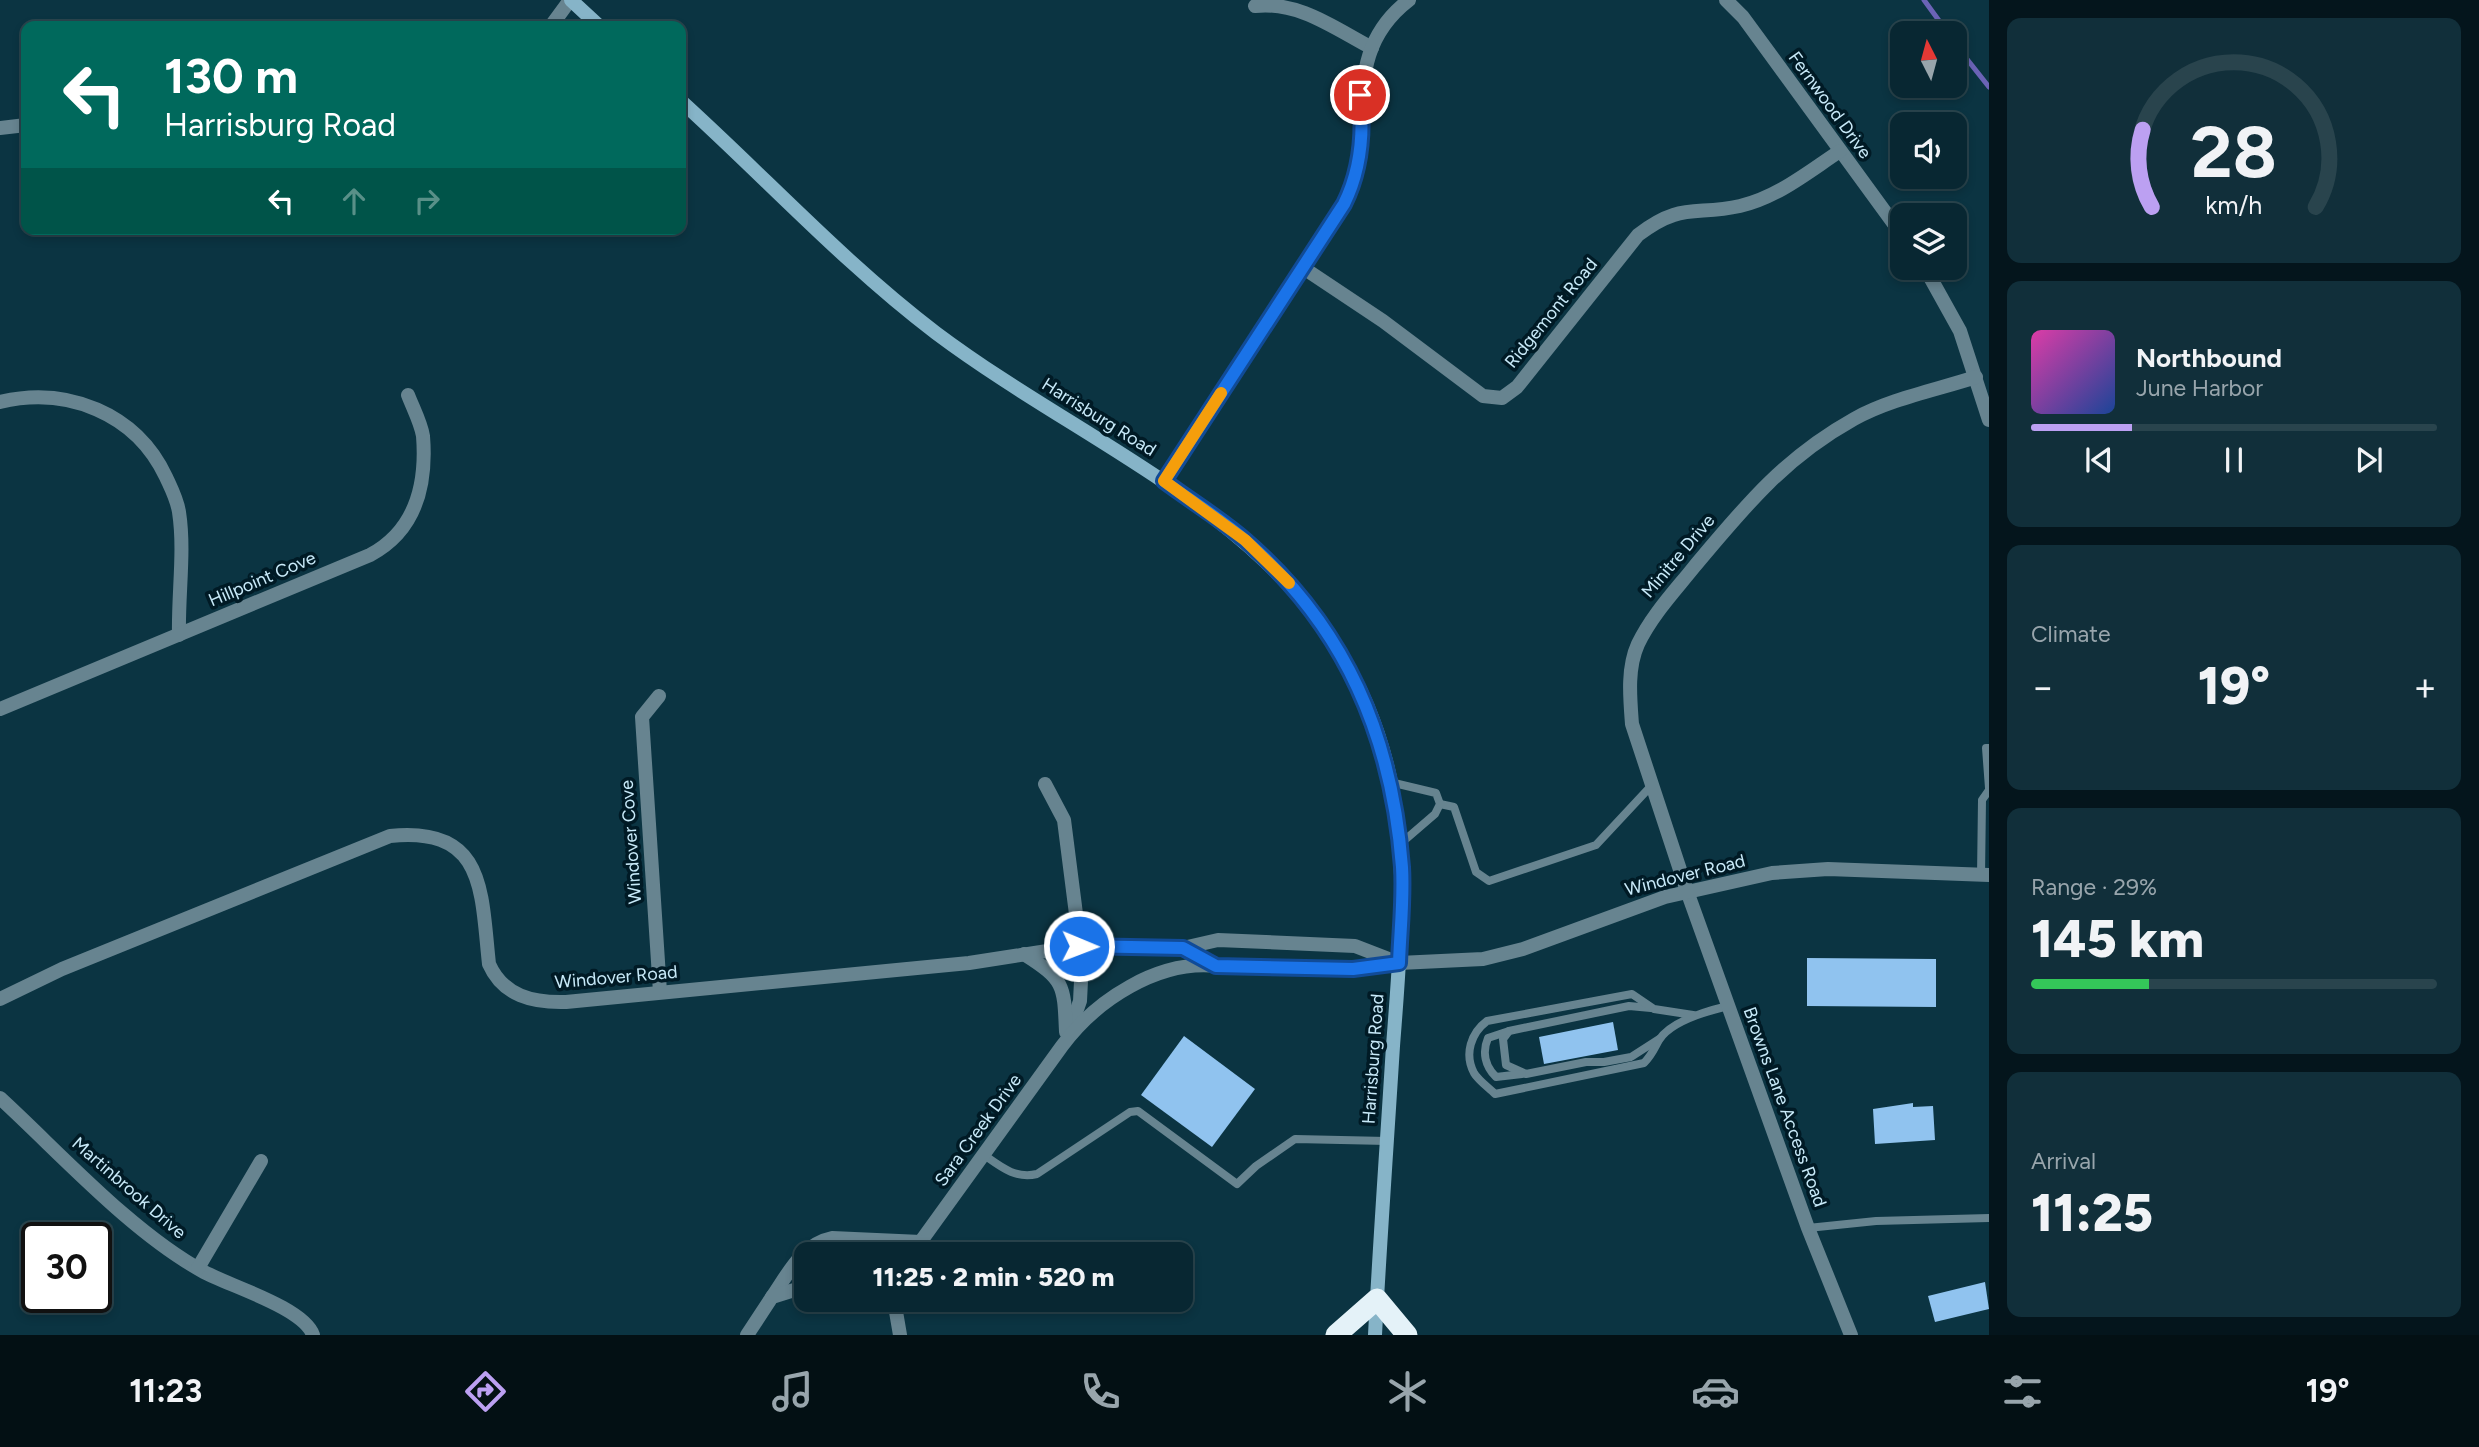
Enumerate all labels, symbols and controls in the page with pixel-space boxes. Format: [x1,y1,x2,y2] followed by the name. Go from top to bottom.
[1890,21,1967,98] north arrow
[1890,21,1967,280] map controls
[164,46,298,105] text: 130 m
[1784,47,1876,163] street label: Fernwood Drive
[49,49,140,140] icon: left
[1330,65,1390,125] pin
[1341,76,1379,114] icon: arrive
[164,106,396,144] text: Harrisburg Road
[2191,108,2277,195] text: 28
[1890,112,1967,189] button: sound
[262,182,300,220] icon: left
[335,182,373,220] icon: ahead
[408,182,446,220] icon: right
[2205,190,2263,220] text: km/h
[1890,203,1967,280] button: layers
[1500,254,1602,372] street label: Ridgemont Road
[2136,342,2282,374] text: Northbound
[1038,373,1160,461] street label: Harrisburg Road
[2136,374,2263,402] text: June Harbor
[2080,441,2118,479] icon: previous
[2215,441,2253,479] icon: pause
[2350,441,2388,479] icon: next
[1637,510,1719,602] street label: Minitre Drive
[205,546,319,611] street label: Hillpoint Cove
[2031,620,2110,648] text: Climate
[2198,655,2270,717] text: 19°
[2031,664,2055,710] text: −
[2413,664,2437,710] text: +
[616,779,646,905] street label: Windover Cove
[1623,849,1747,901] street label: Windover Road
[2031,873,2157,901] text: Range · 29%
[2031,908,2204,970] text: 145 km
[1042,909,1116,983] position arrow
[554,961,678,993] street label: Windover Road
[1357,993,1389,1125] street label: Harrisburg Road
[1739,1004,1831,1210] street label: Browns Lane Access Road
[930,1069,1026,1190] street label: Sara Creek Drive
[68,1133,191,1244] street label: Martinbrook Drive
[2031,1147,2096,1175] text: Arrival
[2031,1182,2153,1244] text: 11:25
[21,1222,112,1313] speed limit sign: 30
[873,1261,1114,1293] text: 11:25 · 2 min · 520 m
[461,1367,510,1416] icon: directions
[768,1367,817,1416] icon: music
[1076,1367,1125,1416] icon: phone
[1383,1367,1432,1416] icon: climate
[1691,1367,1740,1416] icon: car
[1998,1367,2047,1416] icon: filters
[129,1372,202,1410] text: 11:23
[2305,1372,2350,1410] text: 19°

